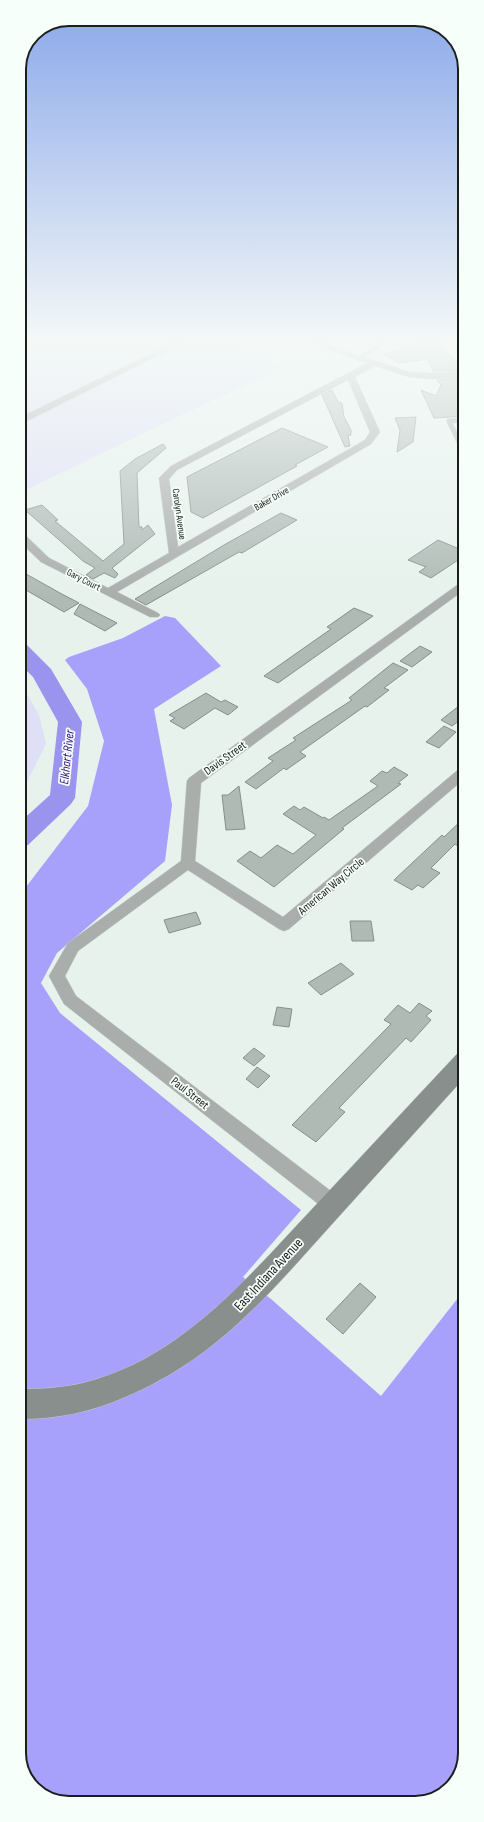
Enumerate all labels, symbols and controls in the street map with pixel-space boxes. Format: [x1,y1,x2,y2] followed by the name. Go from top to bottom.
[252,484,291,514] street label: Baker Drive
[169,488,189,540] street label: Carolyn Avenue
[65,566,102,593] street label: Gary Court
[56,728,78,785] water label: Elkhart River
[201,738,250,779] street label: Davis Street
[294,854,368,919] street label: American Way Circle
[168,1074,212,1113] street label: Paul Street
[230,1235,306,1314] street label: East Indiana Avenue

